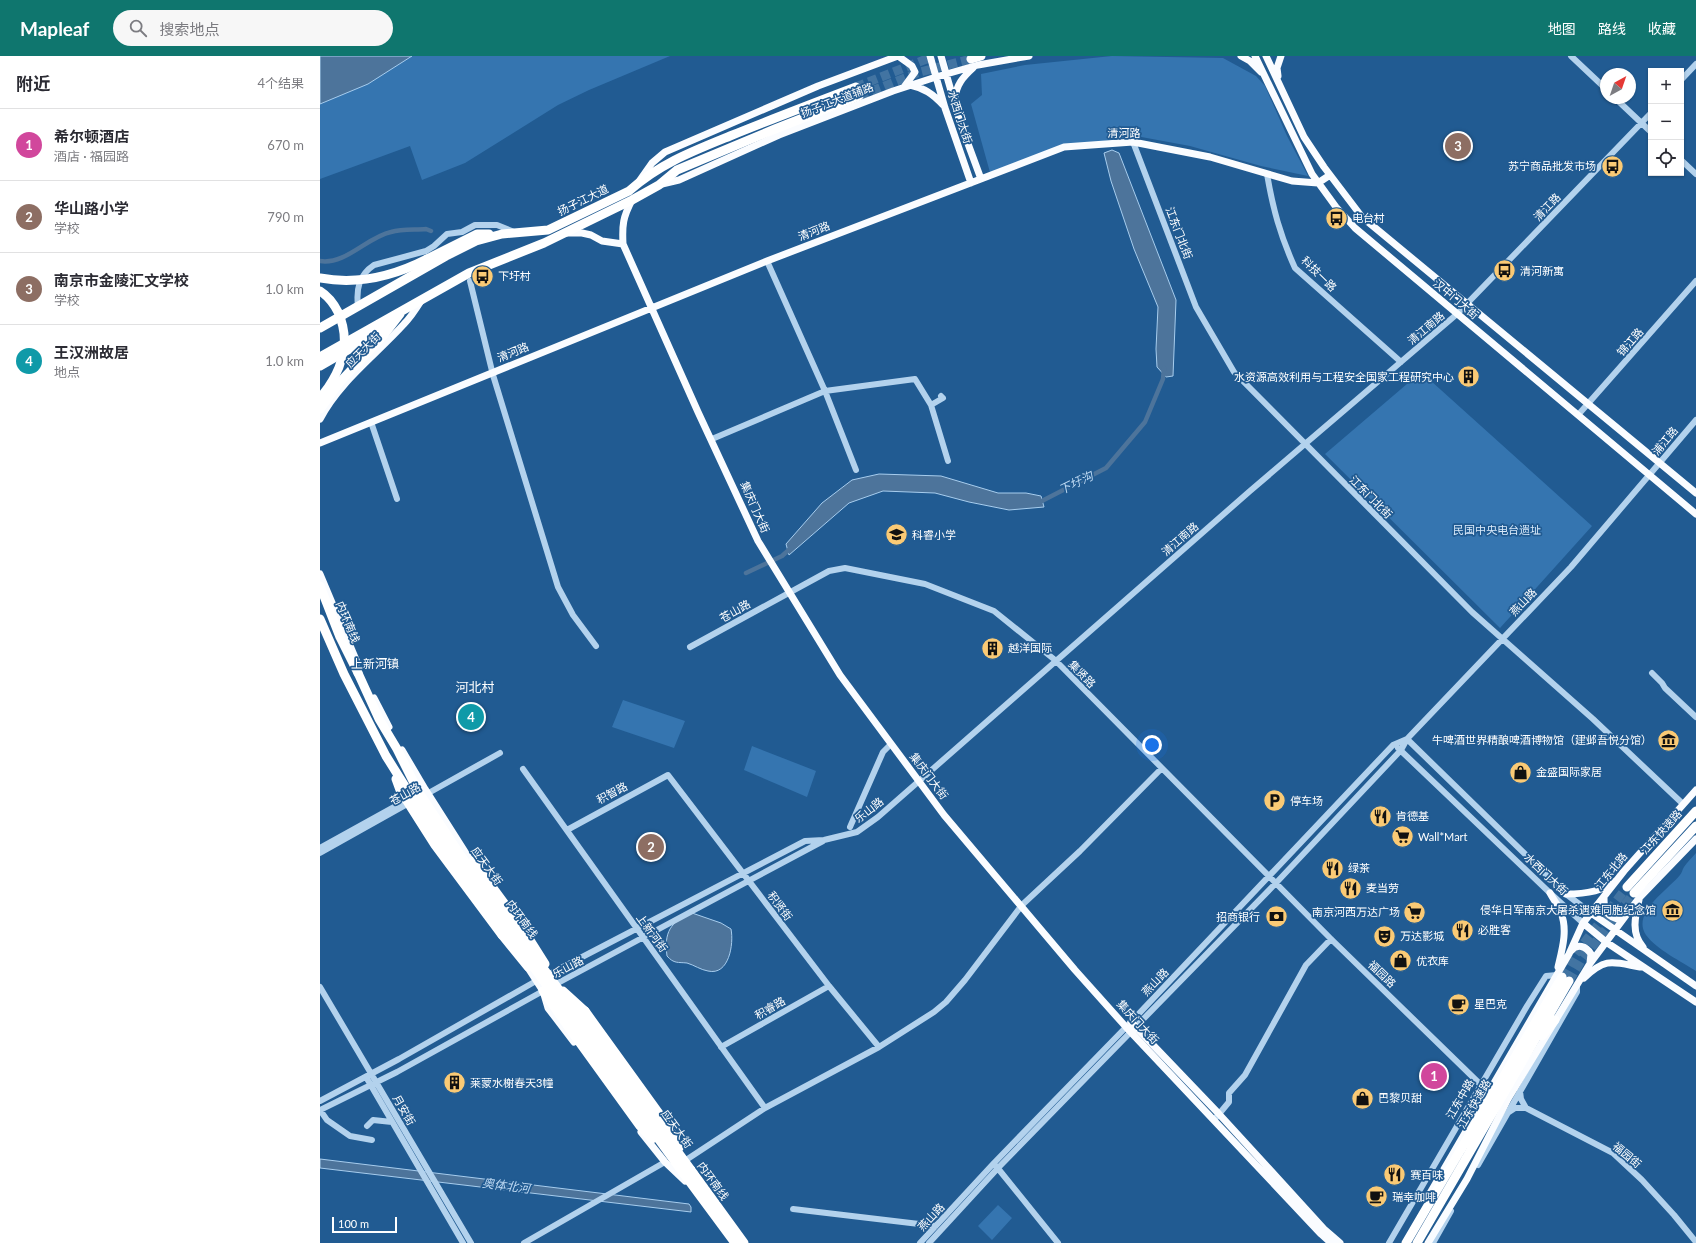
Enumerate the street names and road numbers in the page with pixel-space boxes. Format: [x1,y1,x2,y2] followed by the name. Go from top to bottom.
[799,80,875,119] street label: 扬子江大道辅路
[946,89,975,145] street label: 水西门大街
[1108,126,1141,139] street label: 清河路
[555,182,610,217] street label: 扬子江大道
[1531,190,1563,223] street label: 清江路
[1164,205,1195,261] street label: 江东门北街
[796,219,832,243] street label: 清河路
[1299,253,1340,294] street label: 科技一路
[1431,276,1482,321] street label: 汉中门大街
[1405,308,1447,347] street label: 清江南路
[1614,325,1645,358] street label: 锦江路
[342,329,383,370] street label: 应天大街
[495,339,531,364] street label: 清河路
[1649,424,1680,457] street label: 浦江路
[1347,473,1395,521] street label: 江东门北街
[738,479,773,535] street label: 集庆门大街
[1159,519,1201,558] street label: 清江南路
[1507,585,1539,618] street label: 燕山路
[717,597,752,624] street label: 苍山路
[334,599,363,645] street label: 内环南线
[1066,657,1098,690] street label: 集贤路
[908,750,951,802] street label: 集庆门大街
[594,779,629,806] street label: 积智路
[387,780,422,807] street label: 苍山路
[852,794,886,825] street label: 乐山路
[1637,807,1684,856] street label: 江东快速路
[469,844,506,887] street label: 应天大街
[1592,849,1630,892] street label: 江东北路
[1522,850,1571,897] street label: 水西门大街
[765,889,796,923] street label: 积贤街
[504,897,541,940] street label: 内环南线
[634,911,671,954] street label: 上新河街
[550,953,585,980] street label: 乐山路
[1366,958,1399,990] street label: 福园路
[1139,965,1171,998] street label: 燕山路
[752,994,787,1021] street label: 积睿路
[1115,997,1162,1046] street label: 集庆门大街
[1443,1076,1476,1121] street label: 江东中路
[1454,1077,1493,1131] street label: 江东快速路
[391,1092,418,1127] street label: 月安街
[659,1107,696,1150] street label: 应天大街
[1611,1139,1644,1170] street label: 福园街
[695,1159,732,1202] street label: 内环南线
[915,1200,947,1233] street label: 燕山路

